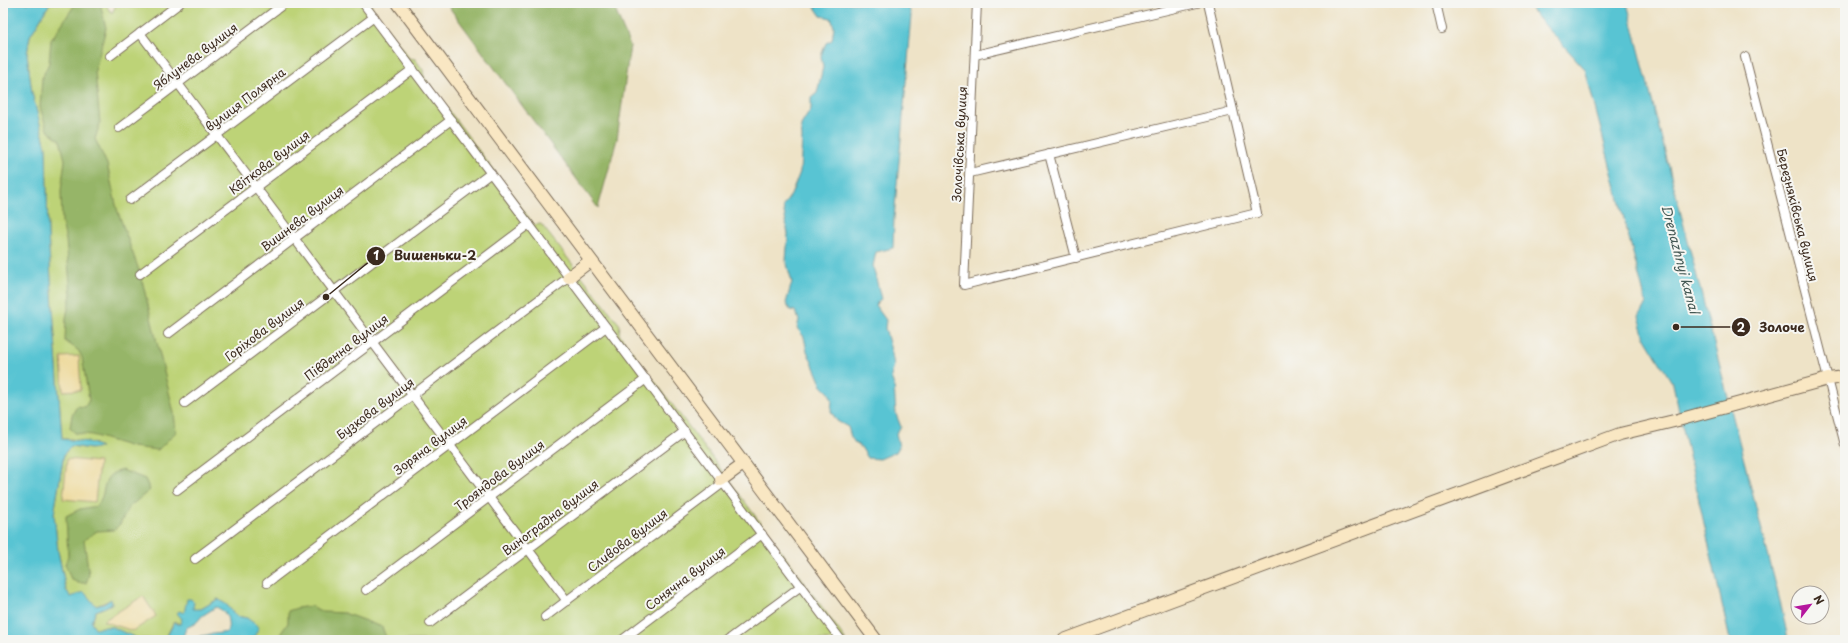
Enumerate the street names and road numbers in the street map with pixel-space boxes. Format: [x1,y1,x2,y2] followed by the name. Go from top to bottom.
[149,18,241,94] street label: Яблунева вулиця
[201,62,289,135] street label: вулиця Полярна
[947,86,971,202] street label: Золочівська вулиця
[225,126,313,198] street label: Квіткова вулиця
[1773,147,1823,283] street label: Березняківська вулиця
[257,181,347,255] street label: Вишнева вулиця
[220,293,308,365] street label: Горіхова вулиця
[300,309,392,385] street label: Південна вулиця
[332,373,418,443] street label: Бузкова вулиця
[390,411,470,479] street label: Зоряна вулиця
[450,435,548,515] street label: Трояндова вулиця
[498,475,602,559] street label: Виноградна вулиця
[583,504,671,576] street label: Сливова вулиця
[641,542,729,614] street label: Сонячна вулиця

